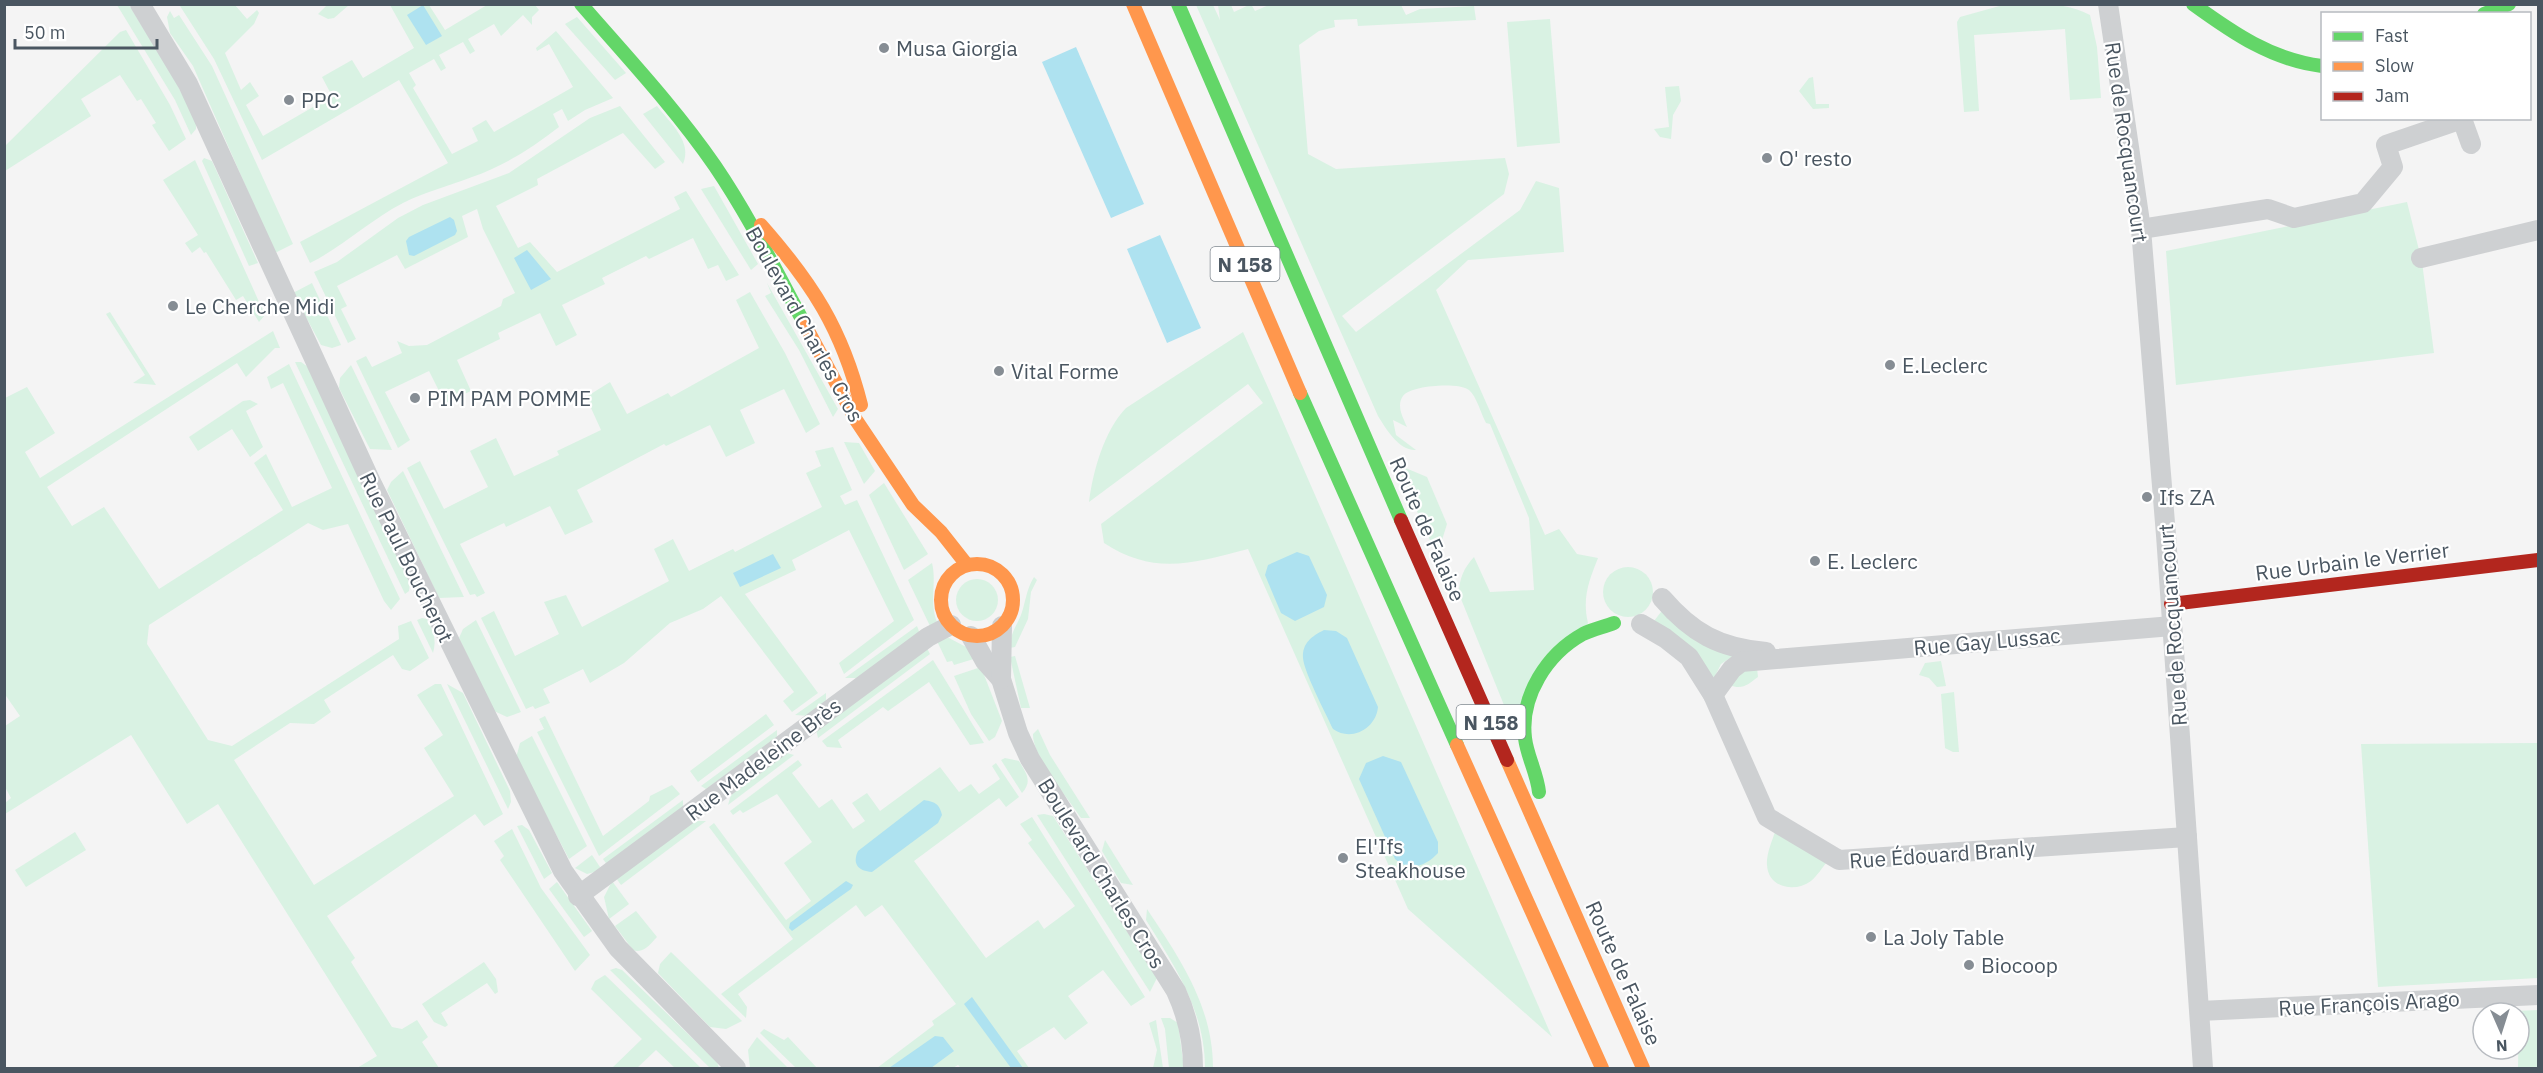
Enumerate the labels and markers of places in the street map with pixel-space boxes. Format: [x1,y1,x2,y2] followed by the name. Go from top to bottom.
[896,34,1018,62] place label: Musa Giorgia
[877,41,891,55] marker: Musa Giorgia
[301,86,340,114] place label: PPC
[282,93,296,107] marker: PPC
[1779,144,1852,172] place label: O' resto
[1760,151,1774,165] marker: O' resto
[185,292,335,320] place label: Le Cherche Midi
[166,299,180,313] marker: Le Cherche Midi
[1902,351,1988,379] place label: E.Leclerc
[1011,357,1119,385] place label: Vital Forme
[1883,358,1897,372] marker: E.Leclerc
[992,364,1006,378] marker: Vital Forme
[427,384,591,412] place label: PIM PAM POMME
[408,391,422,405] marker: PIM PAM POMME
[2159,483,2215,511] place label: Ifs ZA
[2140,490,2154,504] marker: Ifs ZA
[1827,547,1918,575] place label: E. Leclerc
[1808,554,1822,568] marker: E. Leclerc
[1355,832,1466,884] place label: El'Ifs Steakhouse
[1336,851,1350,865] marker: El'Ifs Steakhouse
[1883,923,2004,951] place label: La Joly Table
[1864,930,1878,944] marker: La Joly Table
[1981,951,2058,979] place label: Biocoop
[1962,958,1976,972] marker: Biocoop

